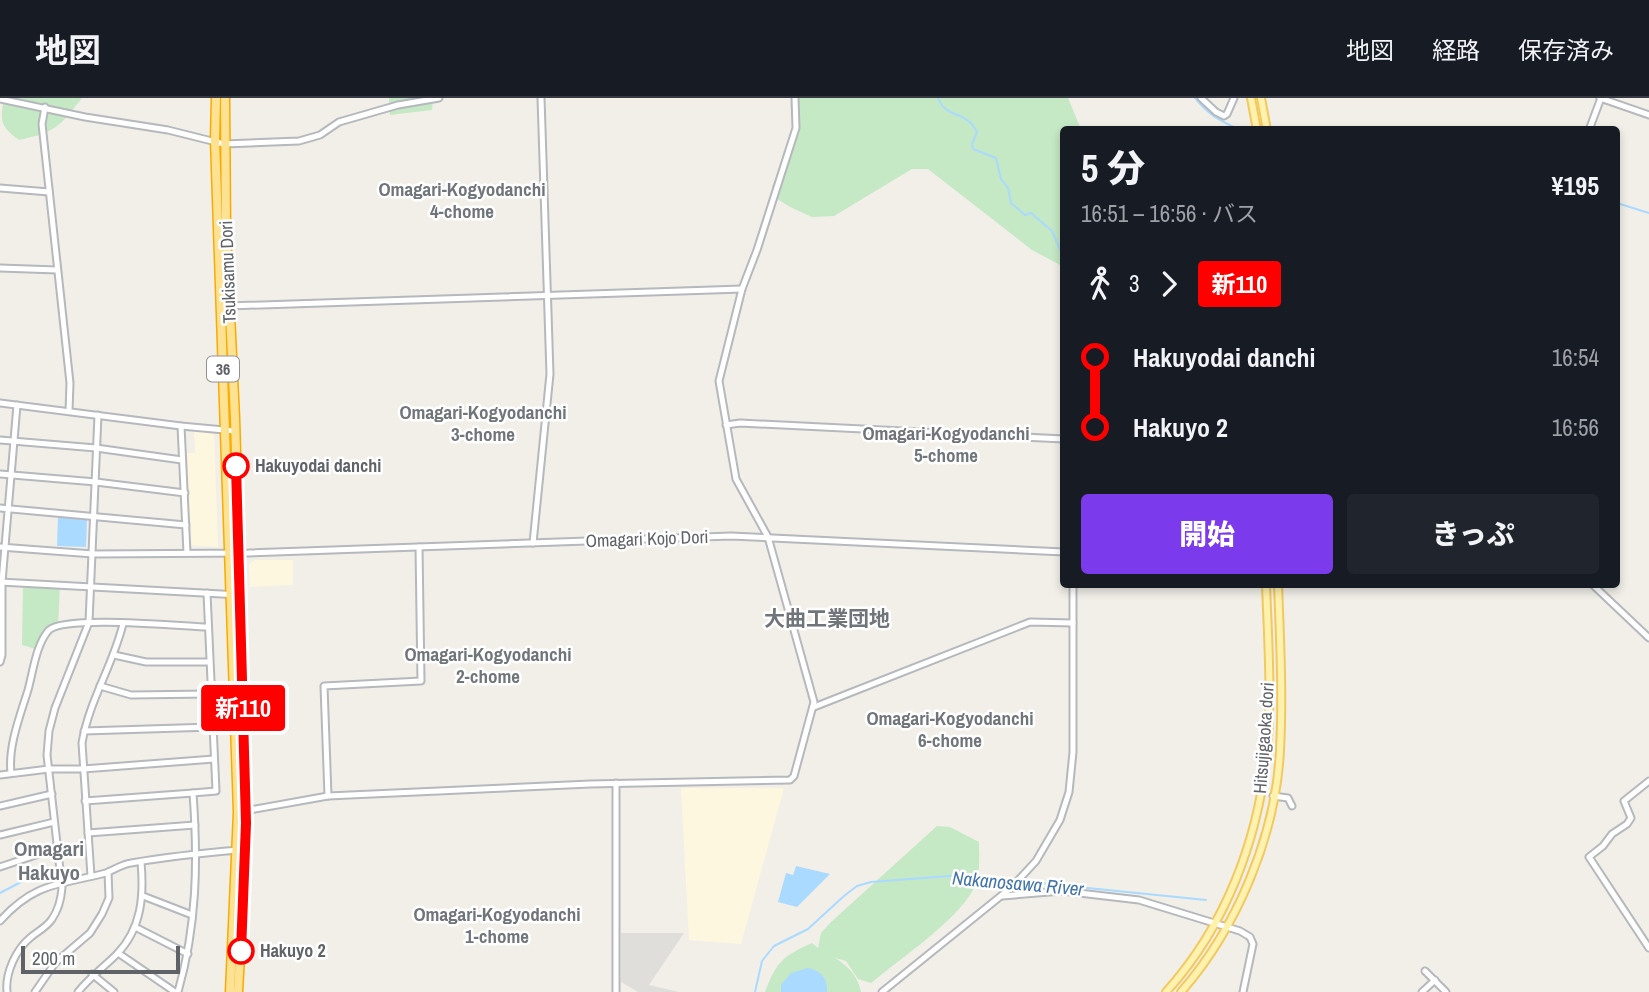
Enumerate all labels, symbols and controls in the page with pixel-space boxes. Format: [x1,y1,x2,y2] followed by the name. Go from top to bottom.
[35,28,101,72] text: 地図
[1346,34,1394,66] text: 地図
[1432,34,1480,66] text: 経路
[1518,34,1614,66] text: 保存済み
[1081,143,1145,194] text: 5 分
[1552,168,1599,203] text: ¥195
[378,176,546,224] district label: Omagari-Kogyodanchi 4-chome
[1081,198,1258,229] text: 16:51 – 16:56 · バス
[213,220,242,324] street label: Tsukisamu Dori
[1081,265,1119,303] icon: walk
[1150,265,1188,303] icon: forward
[1129,268,1140,299] text: 3
[1212,268,1267,300] text: 新110
[1133,340,1315,375] text: Hakuyodai danchi
[1552,342,1599,373] text: 16:54
[207,356,239,382] road number: 36
[399,399,567,447] district label: Omagari-Kogyodanchi 3-chome
[1133,410,1228,445] text: Hakuyo 2
[1552,412,1599,443] text: 16:56
[862,420,1030,468] district label: Omagari-Kogyodanchi 5-chome
[223,453,249,479] marker: Hakuyodai danchi
[255,453,381,478] place label: Hakuyodai danchi
[1081,494,1333,574] button: 開始
[1347,494,1599,574] button: きっぷ
[585,524,709,553] street label: Omagari Kojo Dori
[764,604,890,633] district label: 大曲工業団地
[404,641,572,689] district label: Omagari-Kogyodanchi 2-chome
[1247,681,1280,794] street label: Hitsujigaoka dori
[194,685,292,731] line badge: 新110
[215,692,271,724] text: 新110
[866,705,1034,753] district label: Omagari-Kogyodanchi 6-chome
[14,834,84,887] district label: Omagari Hakuyo
[951,864,1085,902] water label: Nakanosawa River
[413,901,581,949] district label: Omagari-Kogyodanchi 1-chome
[228,938,254,964] marker: Hakuyo 2
[260,938,326,963] place label: Hakuyo 2
[21,943,180,975] scale bar
[32,945,75,971] text: 200 m

